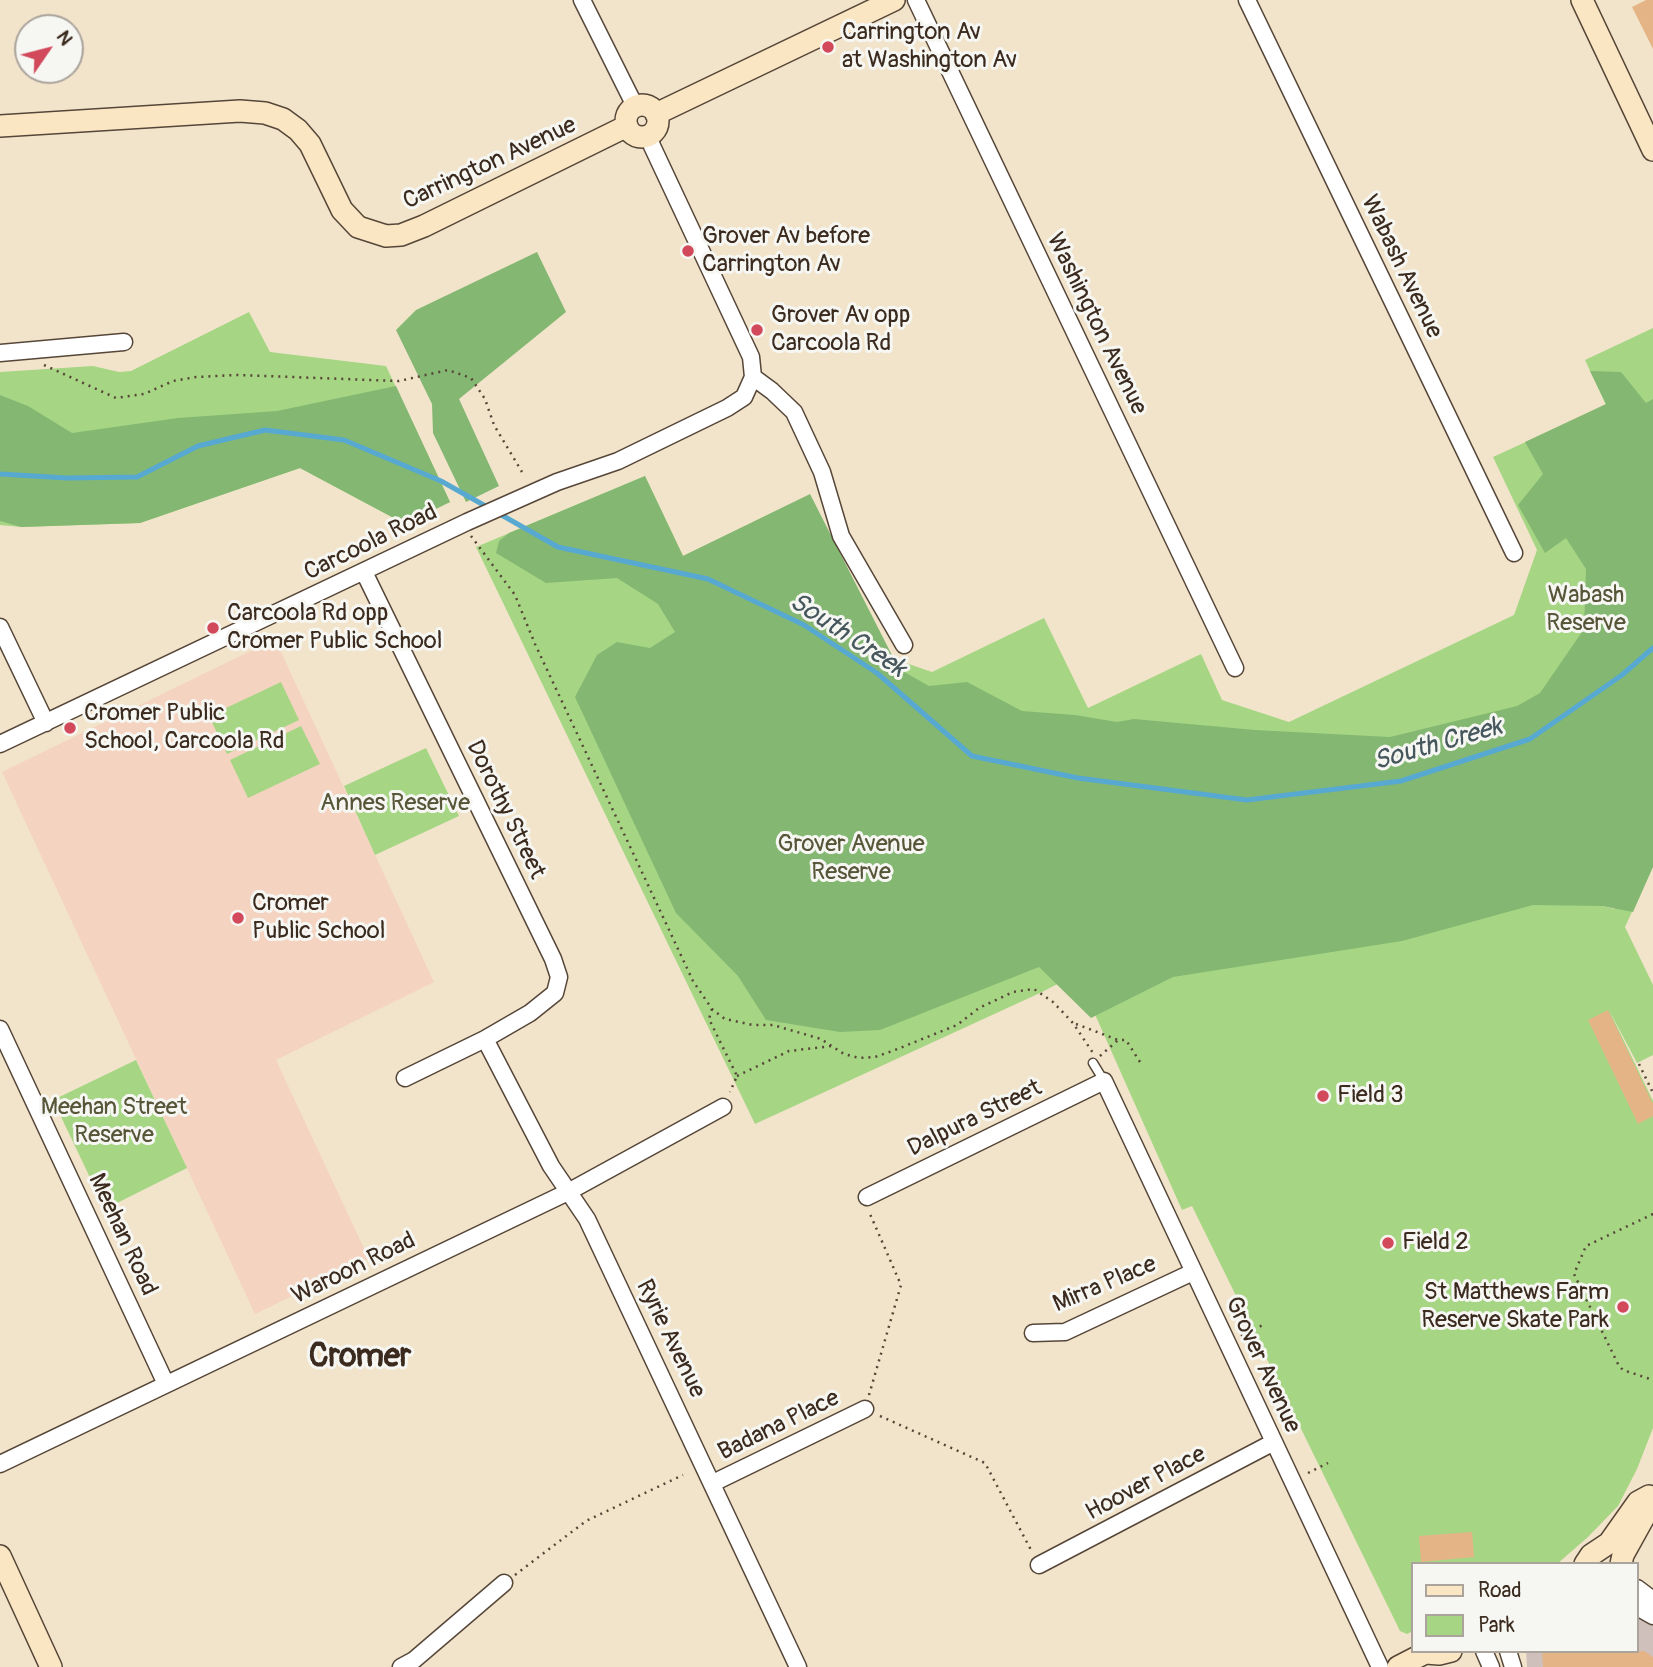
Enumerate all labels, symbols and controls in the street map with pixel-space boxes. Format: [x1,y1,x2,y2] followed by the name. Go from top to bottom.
[14,14,84,84] north arrow
[842,19,1017,75] place label: Carrington Av at Washington Av
[51,26,78,50] text: N
[820,39,836,55] marker: Carrington Av at Washington Av
[399,111,581,217] street label: Carrington Avenue
[1354,191,1448,343] street label: Wabash Avenue
[702,223,870,279] place label: Grover Av before Carrington Av
[1040,229,1152,419] street label: Washington Avenue
[680,243,696,259] marker: Grover Av before Carrington Av
[771,302,910,358] place label: Grover Av opp Carcoola Rd
[749,322,765,338] marker: Grover Av opp Carcoola Rd
[300,498,442,588] street label: Carcoola Road
[1546,582,1626,638] park label: Wabash Reserve
[783,587,911,685] water label: South Creek
[227,600,442,656] place label: Carcoola Rd opp Cromer Public School
[205,620,221,636] marker: Carcoola Rd opp Cromer Public School
[84,700,284,756] place label: Cromer Public School, Carcoola Rd
[1370,712,1506,778] water label: South Creek
[62,720,78,736] marker: Cromer Public School, Carcoola Rd
[459,736,551,884] street label: Dorothy Street
[320,790,470,818] park label: Annes Reserve
[777,831,925,887] park label: Grover Avenue Reserve
[252,890,385,946] place label: Cromer Public School
[230,910,246,926] marker: Cromer Public School
[903,1074,1047,1164] street label: Dalpura Street
[1337,1082,1404,1110] place label: Field 3
[1315,1088,1331,1104] marker: Field 3
[41,1094,187,1150] park label: Meehan Street Reserve
[81,1169,163,1301] street label: Meehan Road
[288,1227,420,1311] street label: Waroon Road
[1402,1229,1469,1257] place label: Field 2
[1380,1235,1396,1251] marker: Field 2
[1049,1250,1161,1320] street label: Mirra Place
[629,1275,711,1403] street label: Ryrie Avenue
[1421,1279,1609,1335] place label: St Matthews Farm Reserve Skate Park
[1218,1292,1306,1438] street label: Grover Avenue
[1615,1299,1631,1315] marker: St Matthews Farm Reserve Skate Park
[309,1339,411,1377] district label: Cromer
[714,1384,844,1468] street label: Badana Place
[1081,1440,1211,1528] street label: Hoover Place
[1412,1562,1639,1653] legend
[1478,1577,1522,1604] text: Road
[1478,1612,1515,1639] text: Park

